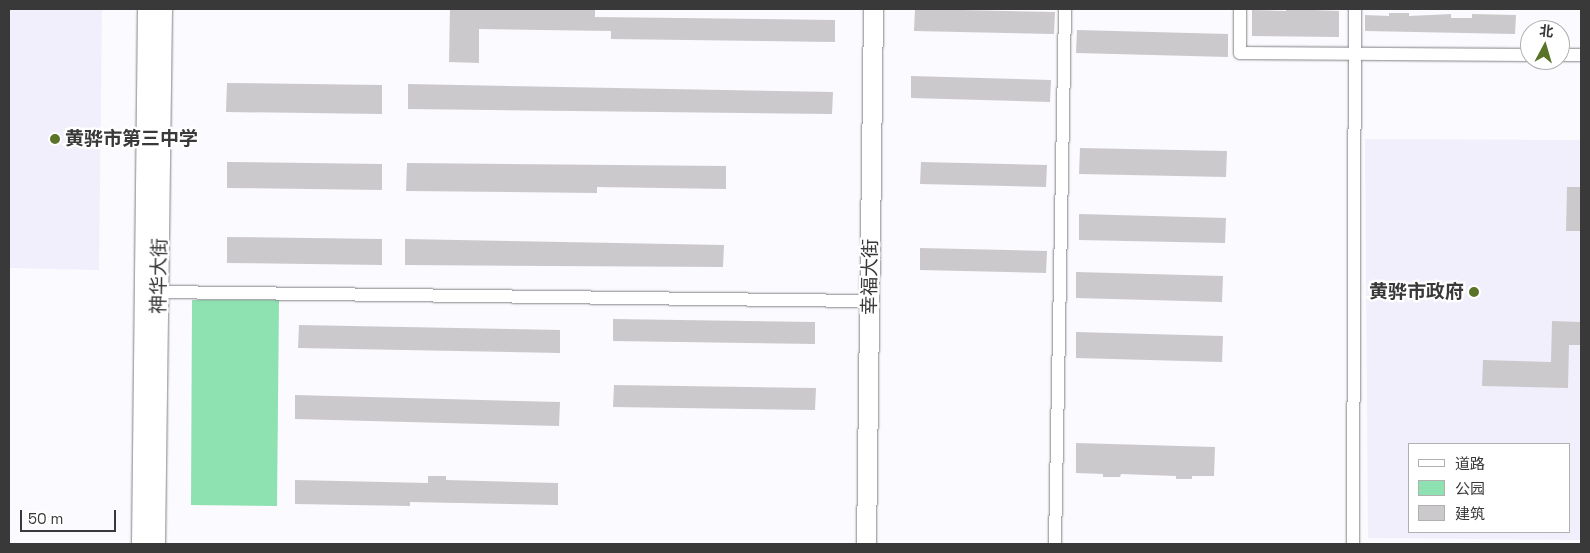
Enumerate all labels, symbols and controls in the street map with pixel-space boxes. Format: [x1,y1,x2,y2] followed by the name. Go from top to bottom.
[1520,20,1570,70] north arrow
[1539,21,1554,41] text: 北
[65,128,198,150] place label: 黄骅市第三中学
[49,133,61,145] marker: 黄骅市第三中学
[147,238,171,314] street label: 神华大街
[858,239,882,315] street label: 幸福大街
[1369,281,1464,303] place label: 黄骅市政府
[1468,286,1480,298] marker: 黄骅市政府
[1408,443,1570,533] legend
[1455,454,1485,473] text: 道路
[1455,479,1485,498] text: 公园
[22,500,119,532] scale bar
[1455,504,1485,523] text: 建筑
[28,509,63,528] text: 50 m

